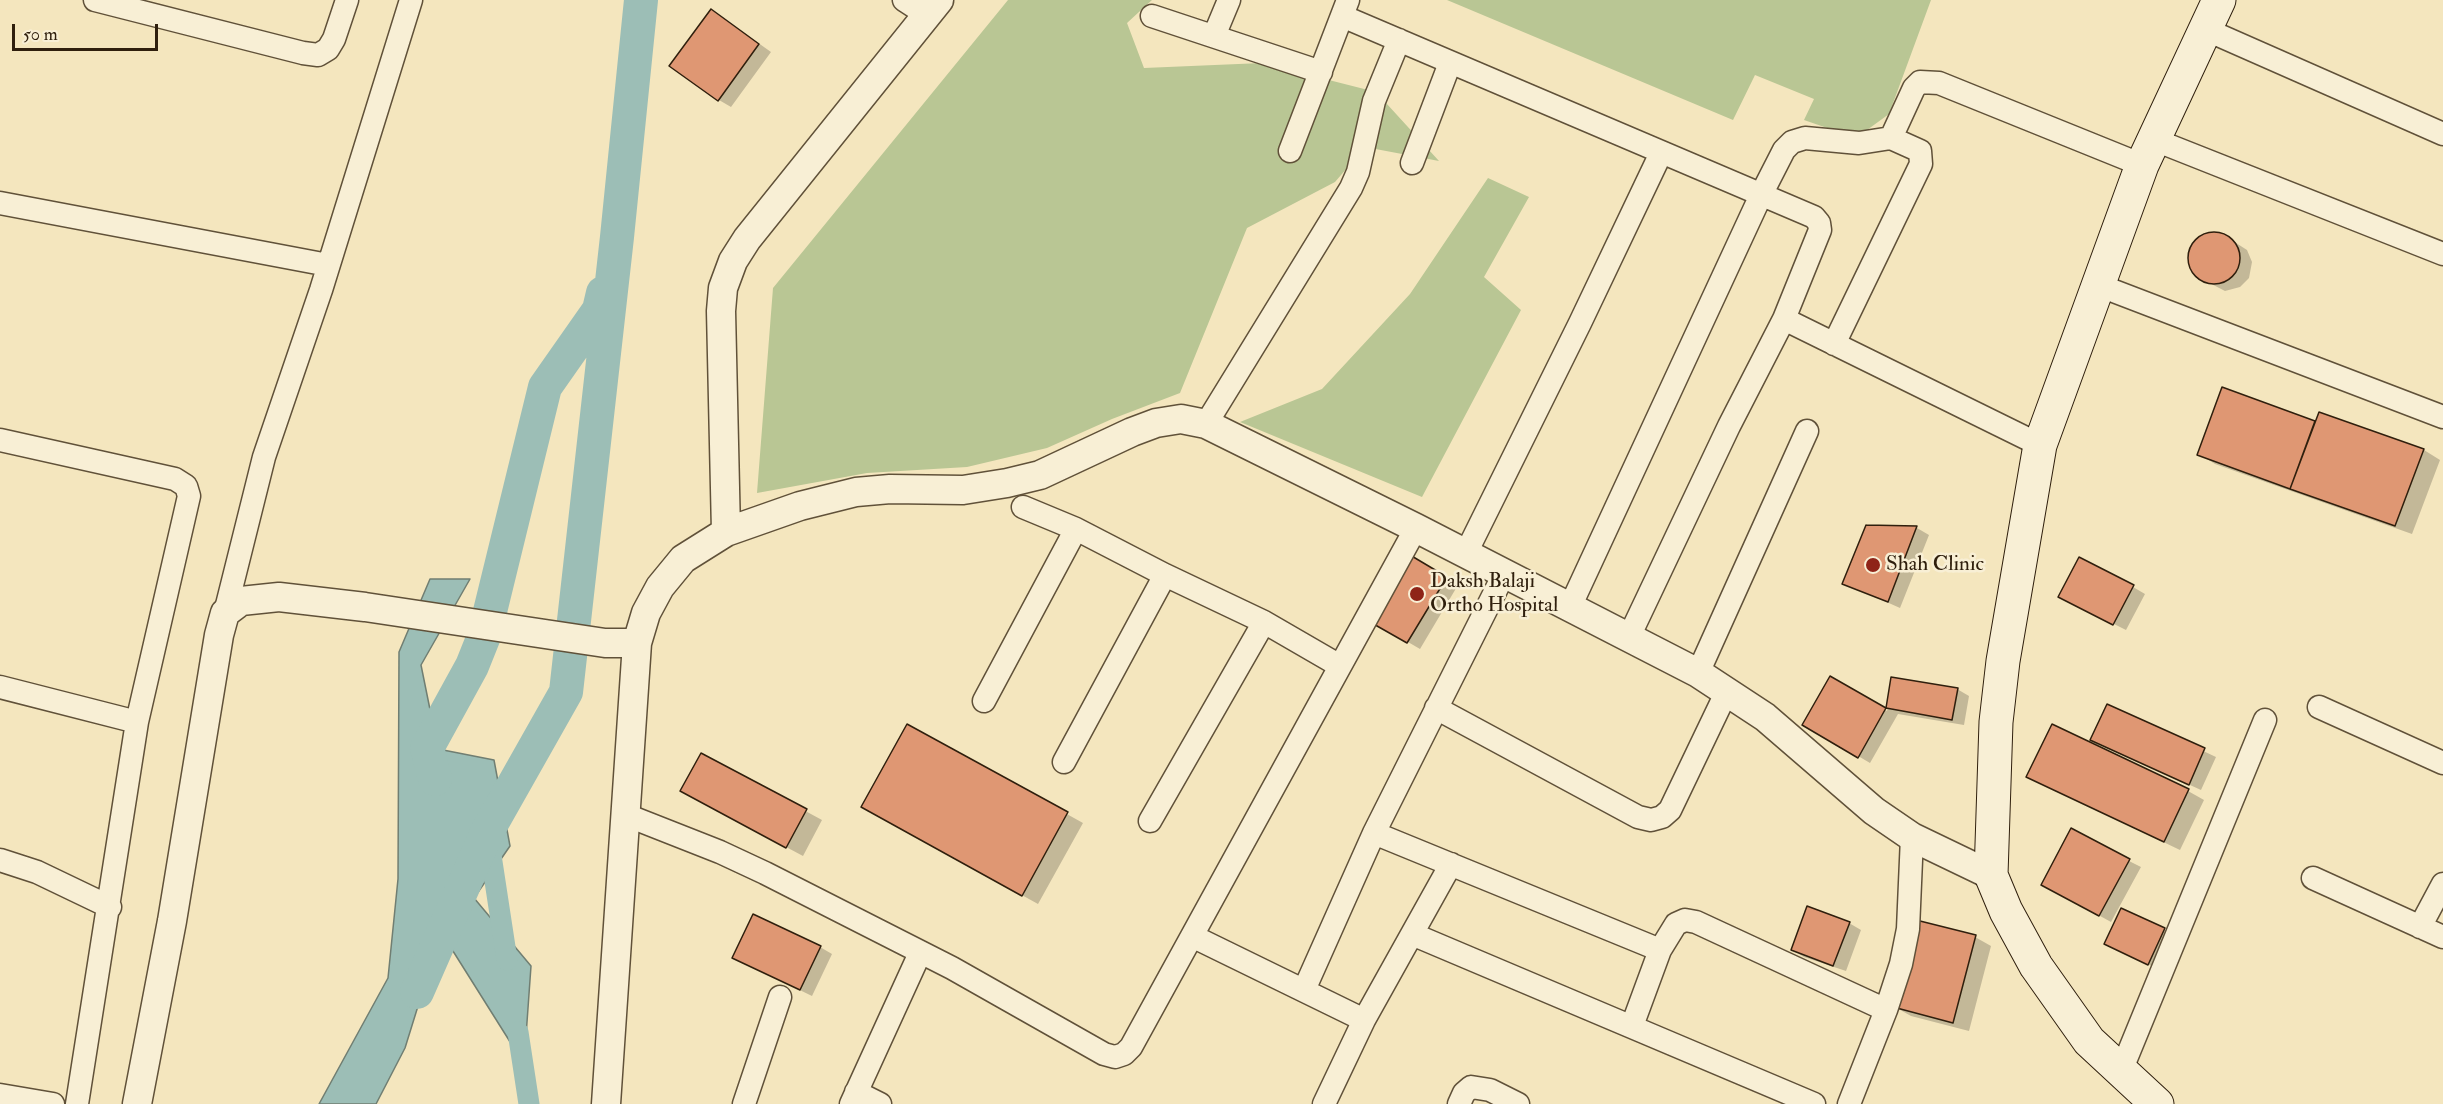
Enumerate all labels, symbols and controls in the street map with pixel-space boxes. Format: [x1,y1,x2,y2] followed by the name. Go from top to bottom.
[15,12,160,50] scale bar
[23,23,58,46] text: 50 m
[1886,552,1984,578] place label: Shah Clinic
[1864,556,1882,574] marker: Shah Clinic
[1430,569,1558,619] place label: Daksh Balaji Ortho Hospital
[1408,585,1426,603] marker: Daksh Balaji Ortho Hospital

